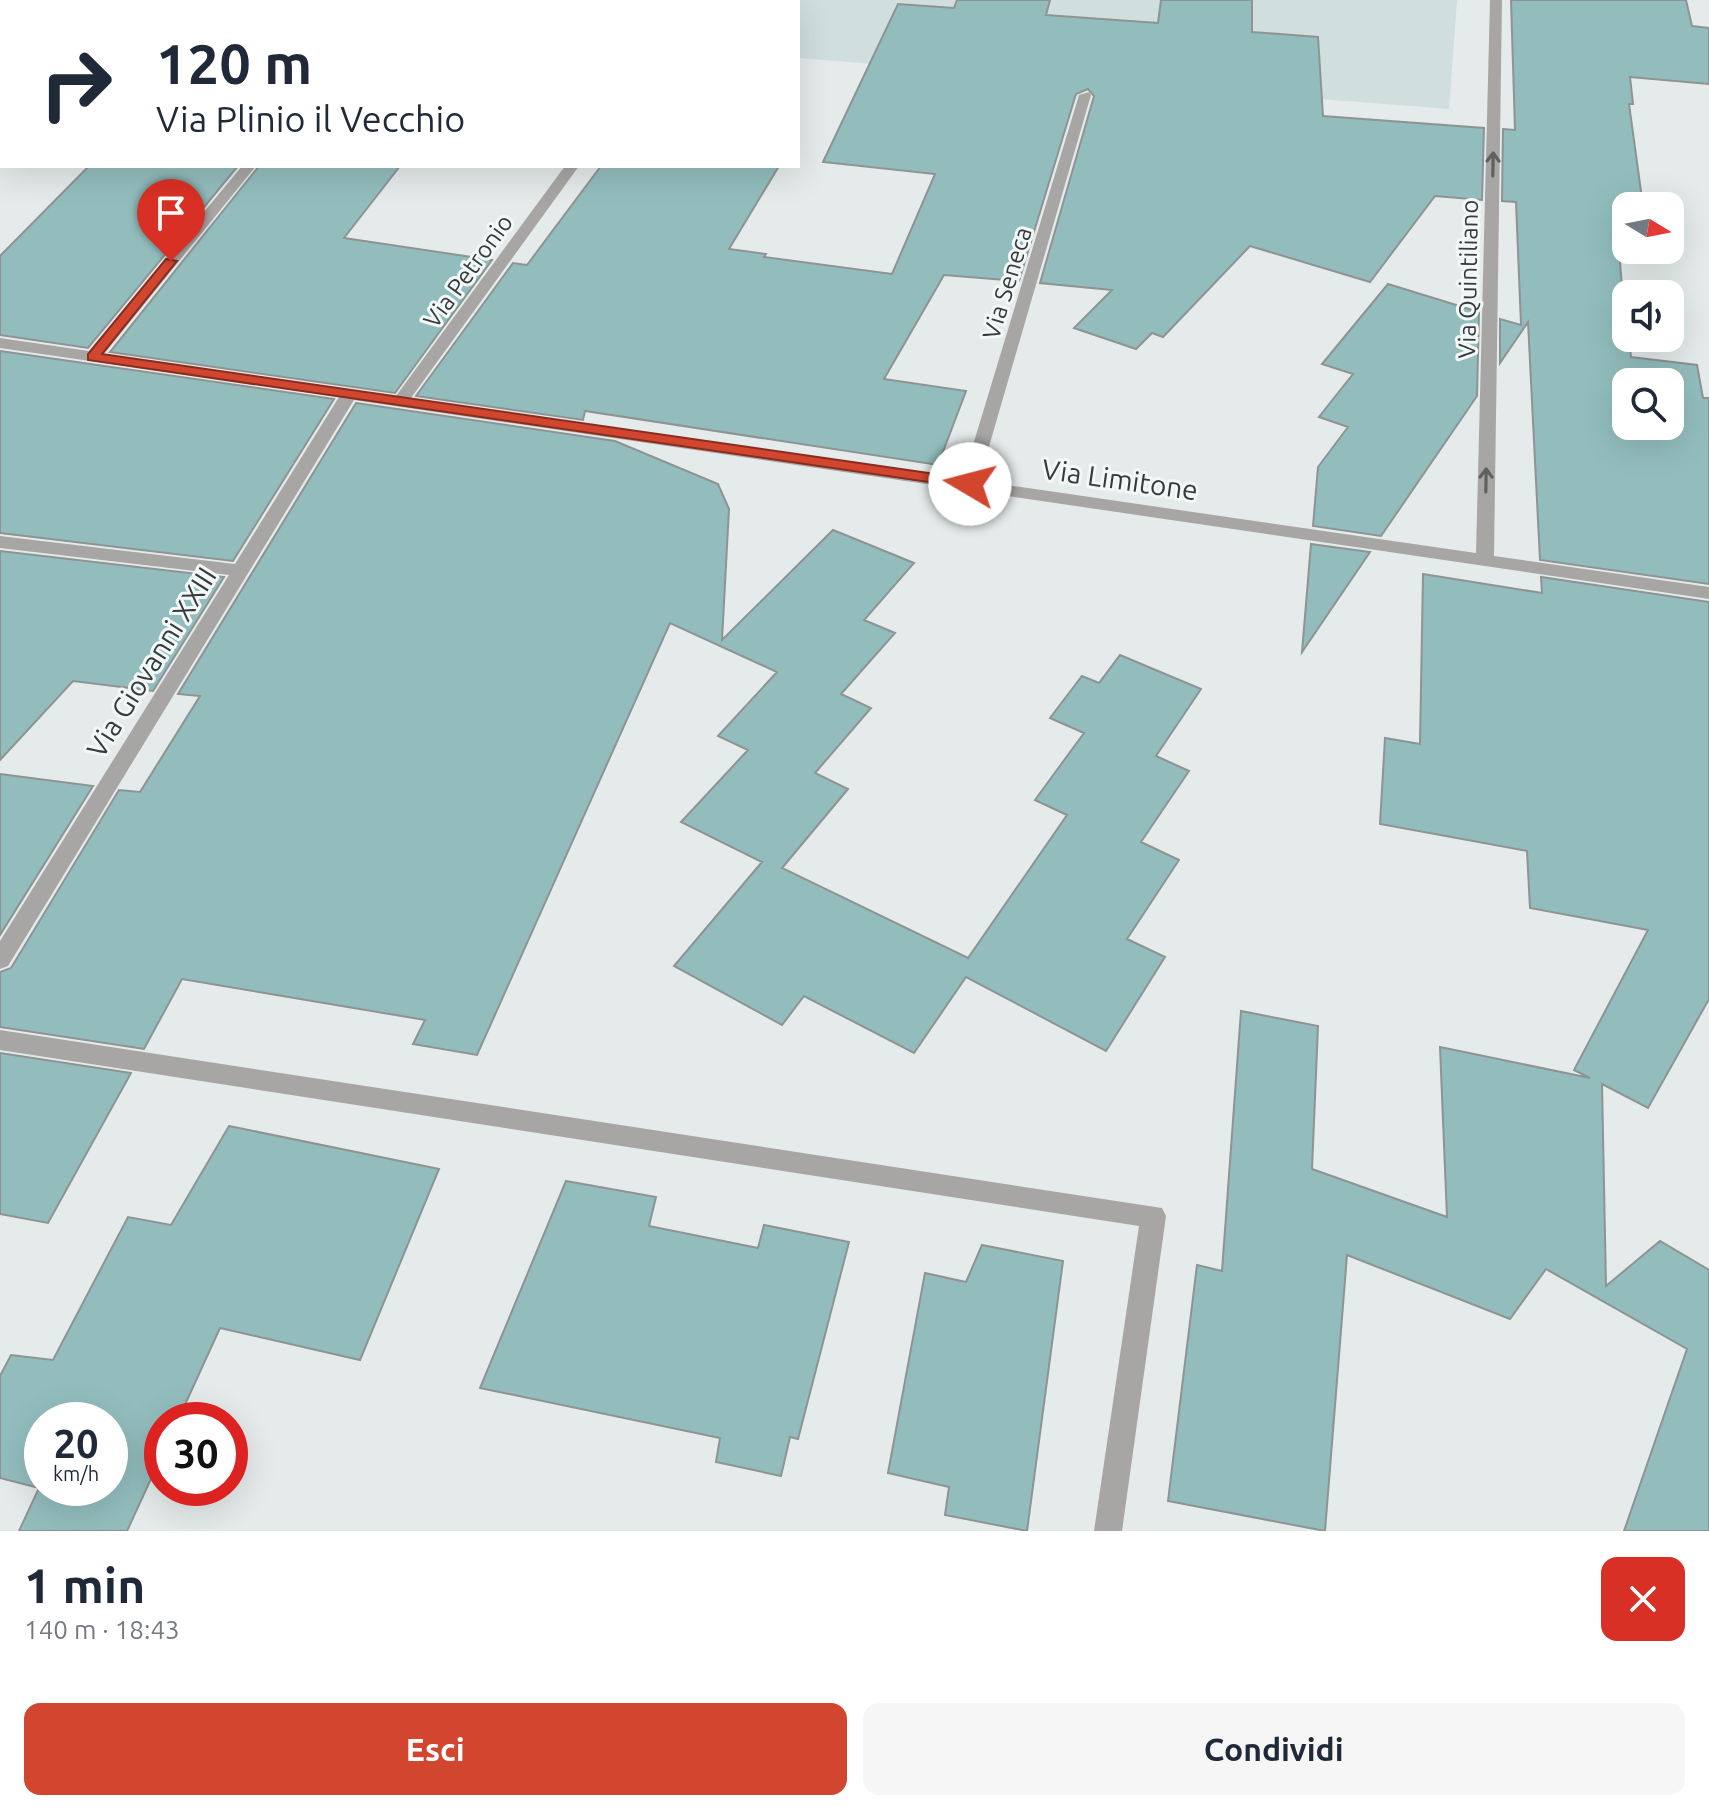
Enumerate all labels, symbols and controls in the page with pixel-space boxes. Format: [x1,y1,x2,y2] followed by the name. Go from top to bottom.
[24,32,128,136] icon: right
[156,32,312,95] text: 120 m
[156,98,465,139] text: Via Plinio il Vecchio
[1485,151,1501,178] one-way arrow
[137,179,205,261] pin
[149,191,193,235] icon: arrive
[1612,192,1684,264] north arrow
[1612,192,1684,440] map controls
[1453,199,1483,359] street label: Via Quintiliano
[418,209,518,333] street label: Via Petronio
[977,224,1037,342] street label: Via Seneca
[1612,280,1684,352] button: sound
[1612,368,1684,440] button: search
[928,442,1012,526] position arrow
[1040,453,1200,505] street label: Via Limitone
[1479,467,1494,494] one-way arrow
[80,561,222,763] street label: Via Giovanni XXIII
[144,1402,248,1506] speed limit sign: 30
[53,1421,99,1466] text: 20
[53,1462,99,1485] text: km/h
[1601,1557,1685,1641] button: close
[24,1558,145,1612] text: 1 min
[24,1615,180,1644] text: 140 m · 18:43
[24,1703,847,1795] button: Esci
[863,1703,1685,1795] button: Condividi

